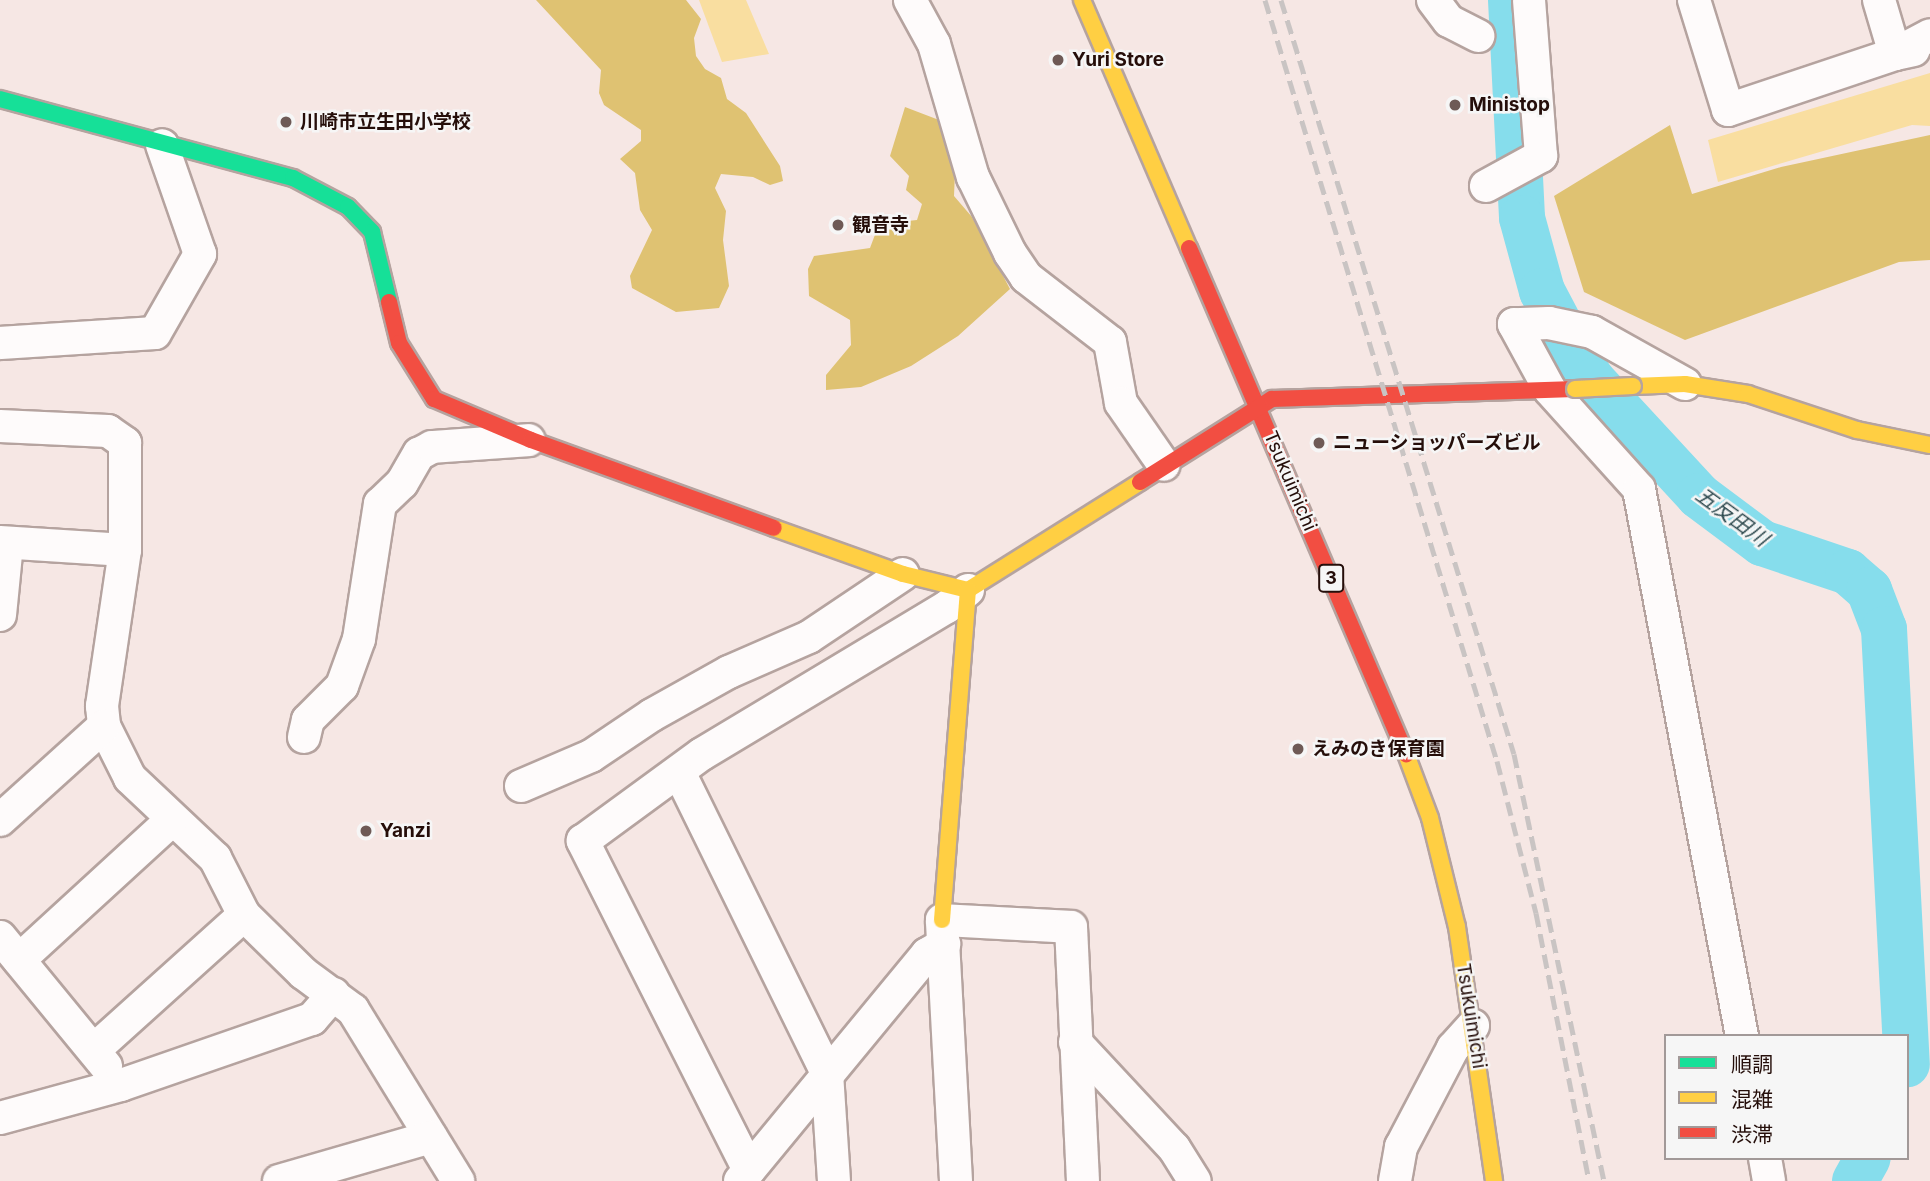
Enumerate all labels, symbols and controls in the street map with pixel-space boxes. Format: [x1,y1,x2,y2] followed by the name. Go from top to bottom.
[1072,49,1164,71] place label: Yuri Store
[1050,52,1066,68] marker: Yuri Store
[1469,94,1550,116] place label: Ministop
[1447,97,1463,113] marker: Ministop
[300,111,471,133] place label: 川崎市立生田小学校
[278,114,294,130] marker: 川崎市立生田小学校
[852,214,909,236] place label: 観音寺
[830,217,846,233] marker: 観音寺
[1259,428,1321,534] street label: Tsukuimichi
[1333,432,1542,454] place label: ニューショッパーズビル
[1311,435,1327,451] marker: ニューショッパーズビル
[1691,482,1773,552] water label: 五反田川
[1317,564,1345,592] road number: 3
[1312,738,1445,760] place label: えみのき保育園
[1290,741,1306,757] marker: えみのき保育園
[380,820,431,842] place label: Yanzi
[358,823,374,839] marker: Yanzi
[1451,962,1491,1070] street label: Tsukuimichi
[1664,1034,1909,1160] legend
[1731,1052,1773,1077] text: 順調
[1731,1087,1773,1112] text: 混雑
[1731,1122,1773,1147] text: 渋滞

